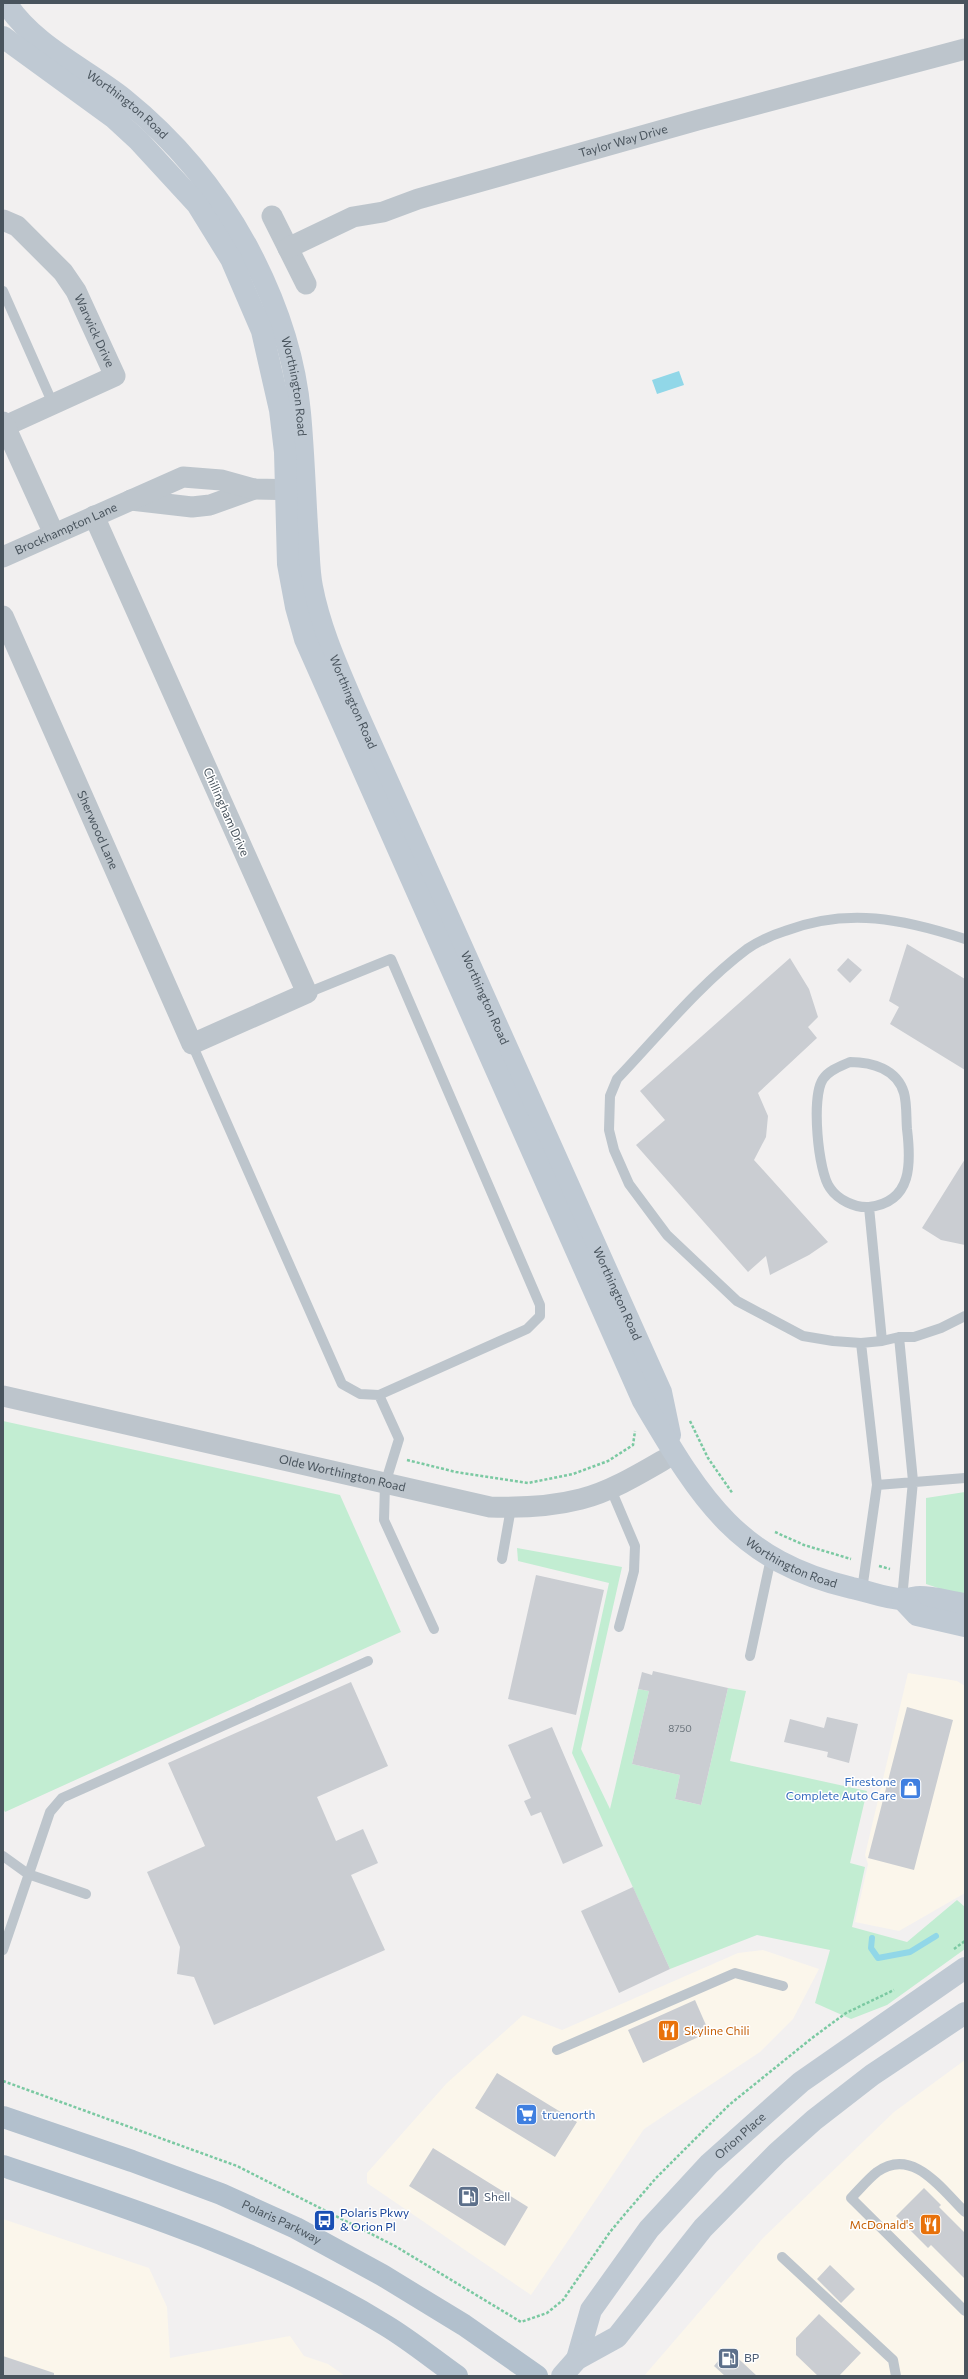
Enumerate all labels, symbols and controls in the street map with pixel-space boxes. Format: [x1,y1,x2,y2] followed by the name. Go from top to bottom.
[84,67,171,141] street label: Worthington Road
[577,121,669,159] street label: Taylor Way Drive
[72,291,118,369] street label: Warwick Drive
[279,335,310,437] street label: Worthington Road
[12,499,119,557] street label: Brockhampton Lane
[327,653,380,751] street label: Worthington Road
[201,765,253,858] street label: Chillingham Drive
[75,788,122,871] street label: Sherwood Lane
[459,949,513,1046] street label: Worthington Road
[591,1244,645,1342] street label: Worthington Road
[278,1451,407,1494] street label: Olde Worthington Road
[743,1534,839,1590] street label: Worthington Road
[668,1722,692,1734] house number: 8750
[786,1774,896,1802] place label: Firestone Complete Auto Care
[898,1776,924,1802] shop icon: Firestone Complete Auto Care
[656,2018,682,2044] restaurant icon: Skyline Chili
[684,2023,750,2037] place label: Skyline Chili
[513,2102,539,2128] supermarket icon: truenorth
[542,2107,595,2121] place label: truenorth
[711,2109,768,2162] street label: Orion Place
[456,2184,482,2210] fuel station icon: Shell
[484,2189,510,2203] place label: Shell
[240,2196,324,2247] street label: Polaris Parkway
[340,2205,409,2233] place label: Polaris Pkwy & Orion Pl
[311,2207,337,2233] bus stop icon: Polaris Pkwy & Orion Pl
[917,2212,943,2238] restaurant icon: McDonald's
[850,2217,914,2231] place label: McDonald's
[716,2345,742,2371] fuel station icon: BP
[744,2350,760,2364] place label: BP

